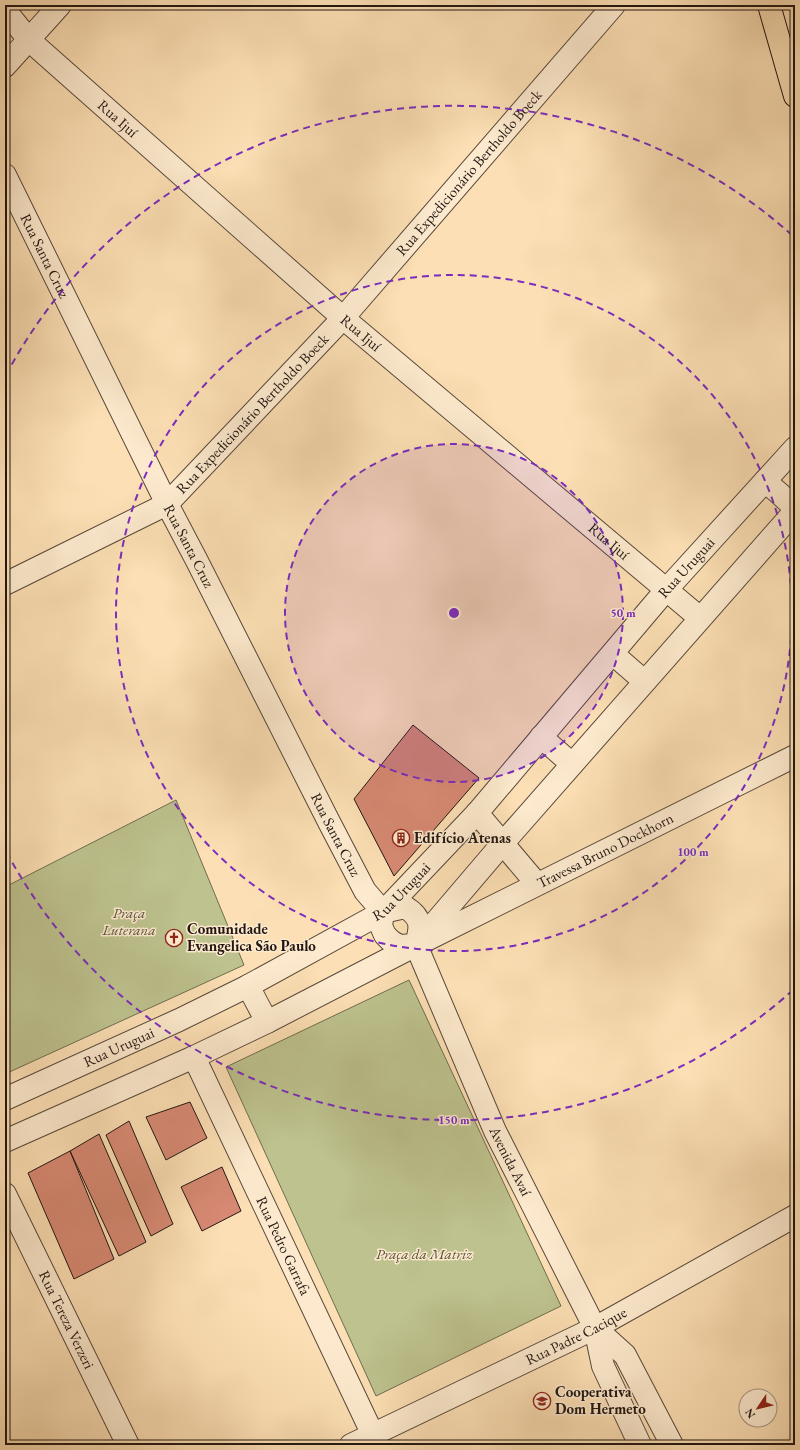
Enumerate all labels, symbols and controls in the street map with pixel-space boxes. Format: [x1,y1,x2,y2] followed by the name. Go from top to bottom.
[391,85,546,259] street label: Rua Expedicionário Bertholdo Boeck
[94,95,143,141] street label: Rua Ijuí
[16,210,74,301] street label: Rua Santa Cruz
[337,310,386,355] street label: Rua Ijuí
[172,329,333,498] street label: Rua Expedicionário Bertholdo Boeck
[160,501,219,591] street label: Rua Santa Cruz
[585,518,634,564] street label: Rua Ijuí
[653,533,719,602] street label: Rua Uruguai
[610,605,636,621] text: 50 m
[447,606,461,620] centre of rings
[307,789,366,880] street label: Rua Santa Cruz
[534,808,677,892] street label: Travessa Bruno Dockhorn
[391,828,411,848] building icon: Edifício Atenas
[414,828,511,847] place label: Edifício Atenas
[677,844,709,860] text: 100 m
[369,858,434,925] street label: Rua Uruguai
[101,903,156,939] park label: Praça Luterana
[187,919,316,955] place label: Comunidade Evangelica São Paulo
[164,928,184,948] church icon: Comunidade Evangelica São Paulo
[80,1022,157,1071] street label: Rua Uruguai
[438,1112,470,1128] text: 150 m
[485,1122,536,1199] street label: Avenida Avaí
[252,1193,315,1298] street label: Rua Pedro Garrafa
[376,1244,473,1263] park label: Praça da Matriz
[35,1267,99,1372] street label: Rua Tereza Verzeri
[522,1302,630,1369] street label: Rua Padre Cacique
[555,1382,646,1418] place label: Cooperativa Dom Hermeto
[738,1388,778,1428] north arrow
[532,1391,552,1411] school or university icon: Cooperativa Dom Hermeto
[741,1406,758,1421] text: N

